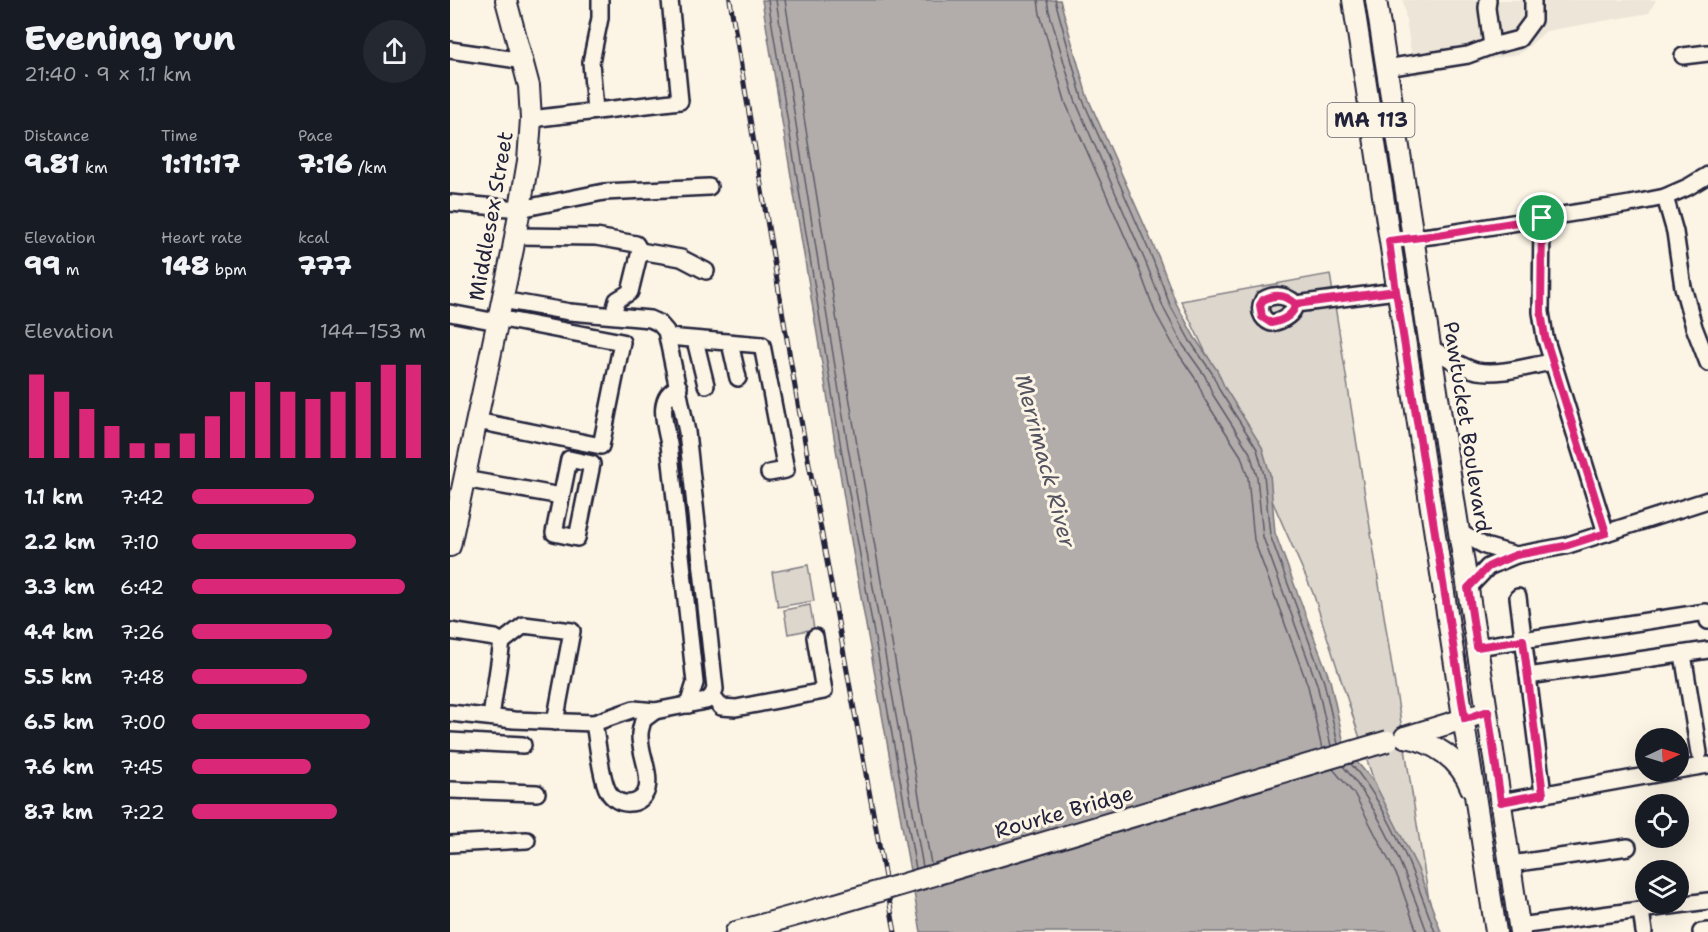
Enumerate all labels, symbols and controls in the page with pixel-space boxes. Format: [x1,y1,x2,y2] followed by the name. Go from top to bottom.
[24,16,235,61] text: Evening run
[363,20,426,83] button: share
[24,61,191,87] text: 21:40 · 9 × 1.1 km
[1328,103,1414,137] road number: MA 113
[24,125,90,146] text: Distance
[161,125,198,146] text: Time
[298,125,333,146] text: Pace
[462,129,520,303] street label: Middlesex Street
[24,146,80,181] text: 9.81
[161,146,240,181] text: 1:11:17
[298,146,353,181] text: 7:16
[80,157,108,178] text: km
[353,157,387,178] text: /km
[1516,192,1567,243] pin
[1525,201,1558,234] icon: arrive
[24,227,96,248] text: Elevation
[161,227,243,248] text: Heart rate
[298,227,329,248] text: kcal
[24,248,60,283] text: 99
[161,248,209,283] text: 148
[298,248,352,283] text: 777
[60,259,80,280] text: m
[209,259,247,280] text: bpm
[24,318,114,344] text: Elevation
[320,318,426,344] text: 144–153 m
[1437,320,1497,534] street label: Pawtucket Boulevard
[1008,371,1083,552] water label: Merrimack River
[24,484,83,510] text: 1.1 km
[120,484,164,510] text: 7:42
[24,529,95,555] text: 2.2 km
[120,529,159,555] text: 7:10
[24,574,95,600] text: 3.3 km
[120,574,164,600] text: 6:42
[24,619,93,645] text: 4.4 km
[120,619,165,645] text: 7:26
[24,664,92,690] text: 5.5 km
[120,664,165,690] text: 7:48
[24,709,94,735] text: 6.5 km
[120,709,166,735] text: 7:00
[1635,728,1689,782] north arrow
[1635,728,1689,914] map controls
[24,754,94,780] text: 7.6 km
[120,754,163,780] text: 7:45
[991,779,1137,845] street label: Rourke Bridge
[1635,794,1689,848] button: locate
[24,799,93,825] text: 8.7 km
[120,799,165,825] text: 7:22
[1635,860,1689,914] button: layers

